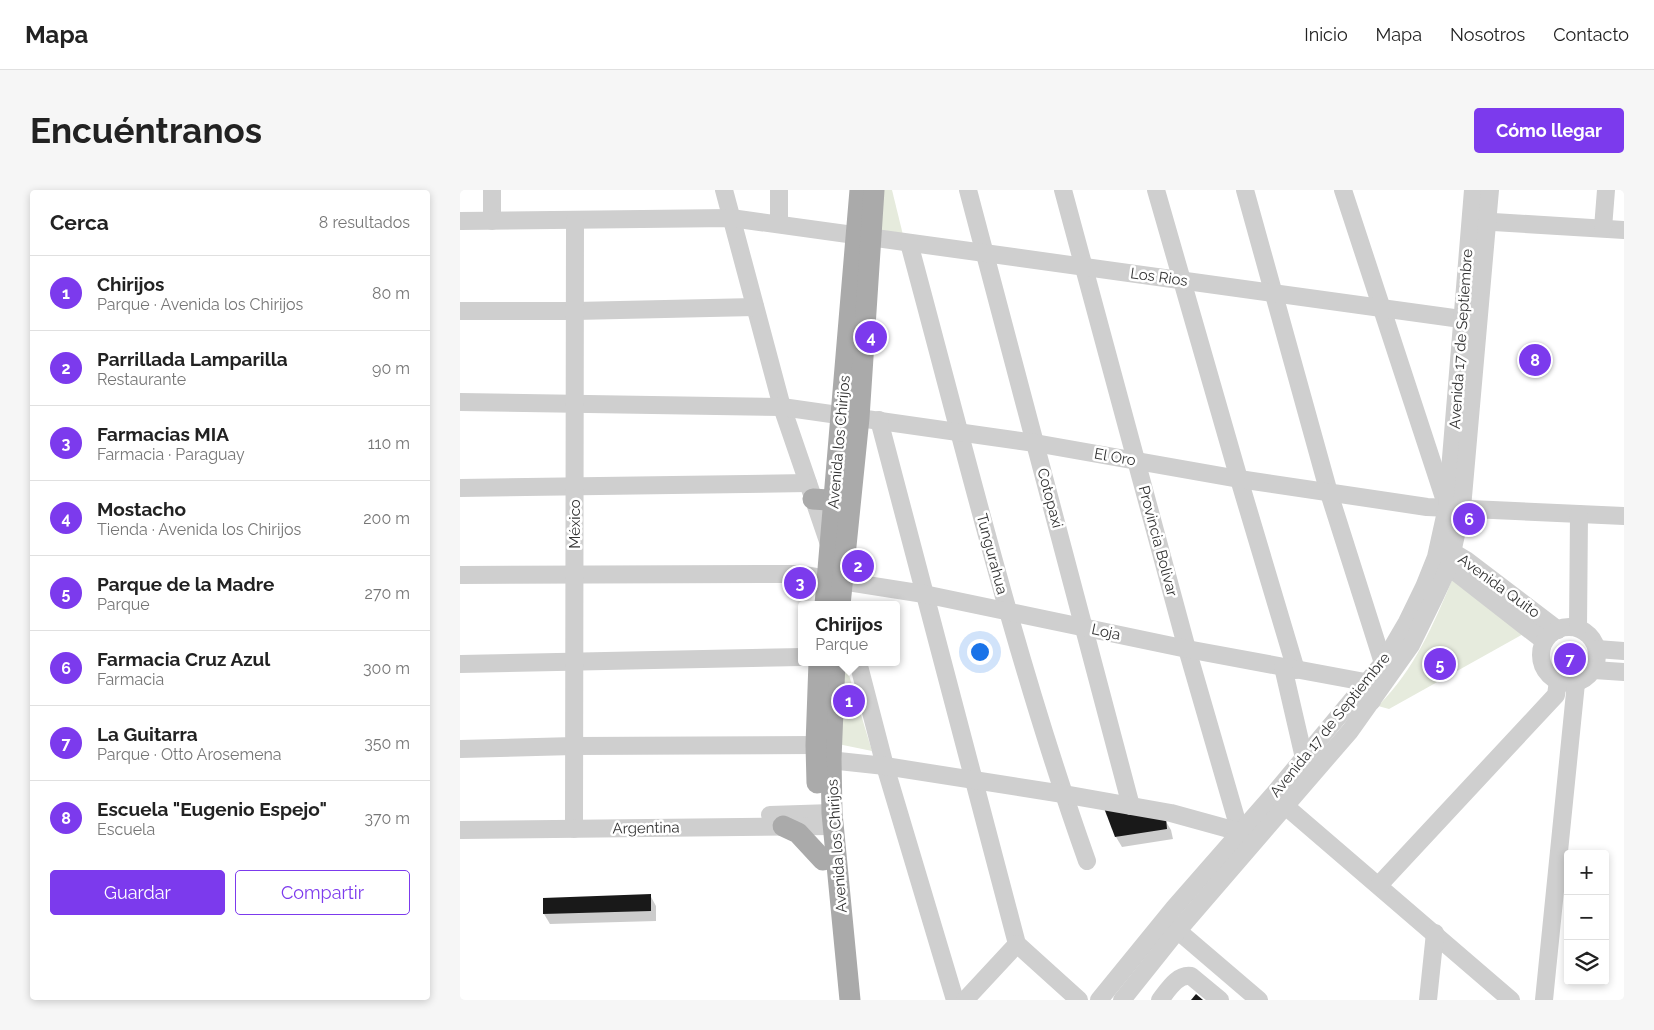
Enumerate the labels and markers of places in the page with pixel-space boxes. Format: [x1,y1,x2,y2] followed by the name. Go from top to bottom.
[855,318,887,356] pin: 4
[1519,341,1551,379] pin: 8
[1453,500,1485,538] pin: 6
[842,547,874,585] pin: 2
[784,564,816,602] pin: 3
[1554,640,1586,678] pin: 7
[1424,645,1456,683] pin: 5
[833,682,865,720] pin: 1

